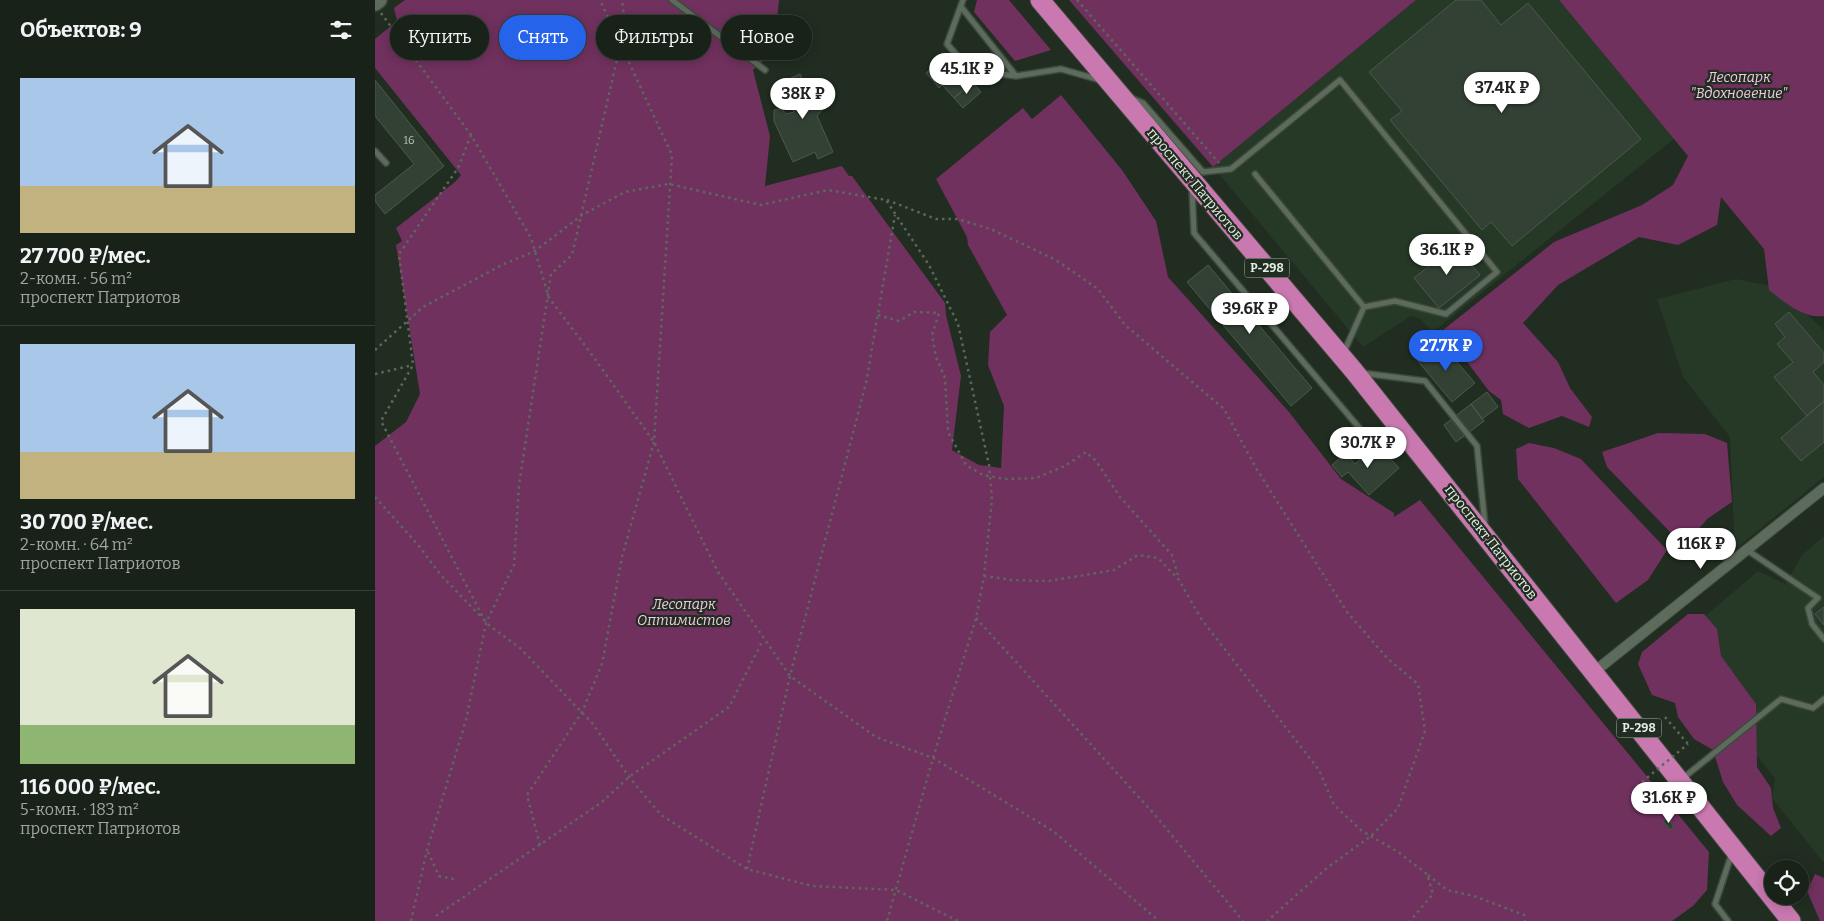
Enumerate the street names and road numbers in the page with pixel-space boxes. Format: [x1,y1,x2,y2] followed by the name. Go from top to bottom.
[1143,125,1247,243] street label: проспект Патриотов
[1245,258,1289,278] road number: Р-298
[1441,481,1541,603] street label: проспект Патриотов
[1617,718,1661,738] road number: Р-298

